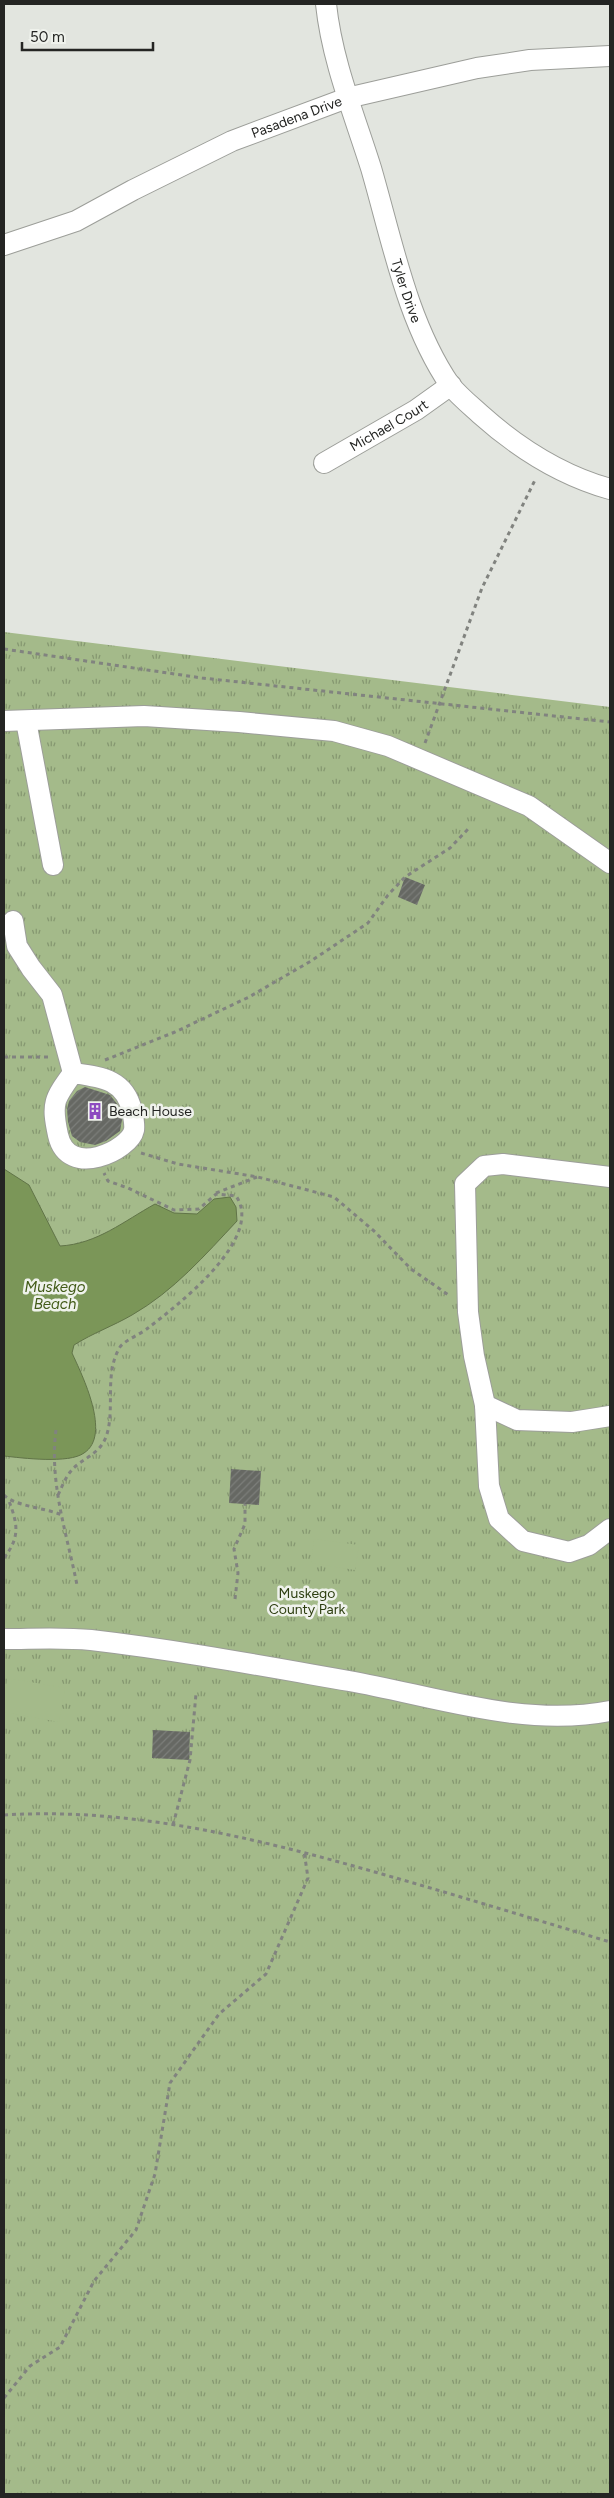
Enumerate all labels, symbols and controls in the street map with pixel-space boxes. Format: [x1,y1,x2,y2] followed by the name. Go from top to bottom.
[22,20,154,52] scale bar
[30,28,65,46] text: 50 m
[249,92,344,142] street label: Pasadena Drive
[388,257,425,325] street label: Tyler Drive
[347,396,431,455] street label: Michael Court
[85,1101,105,1121] building icon: Beach House
[109,1103,192,1120] place label: Beach House
[25,1278,86,1313] water label: Muskego Beach
[269,1585,345,1618] park label: Muskego County Park

